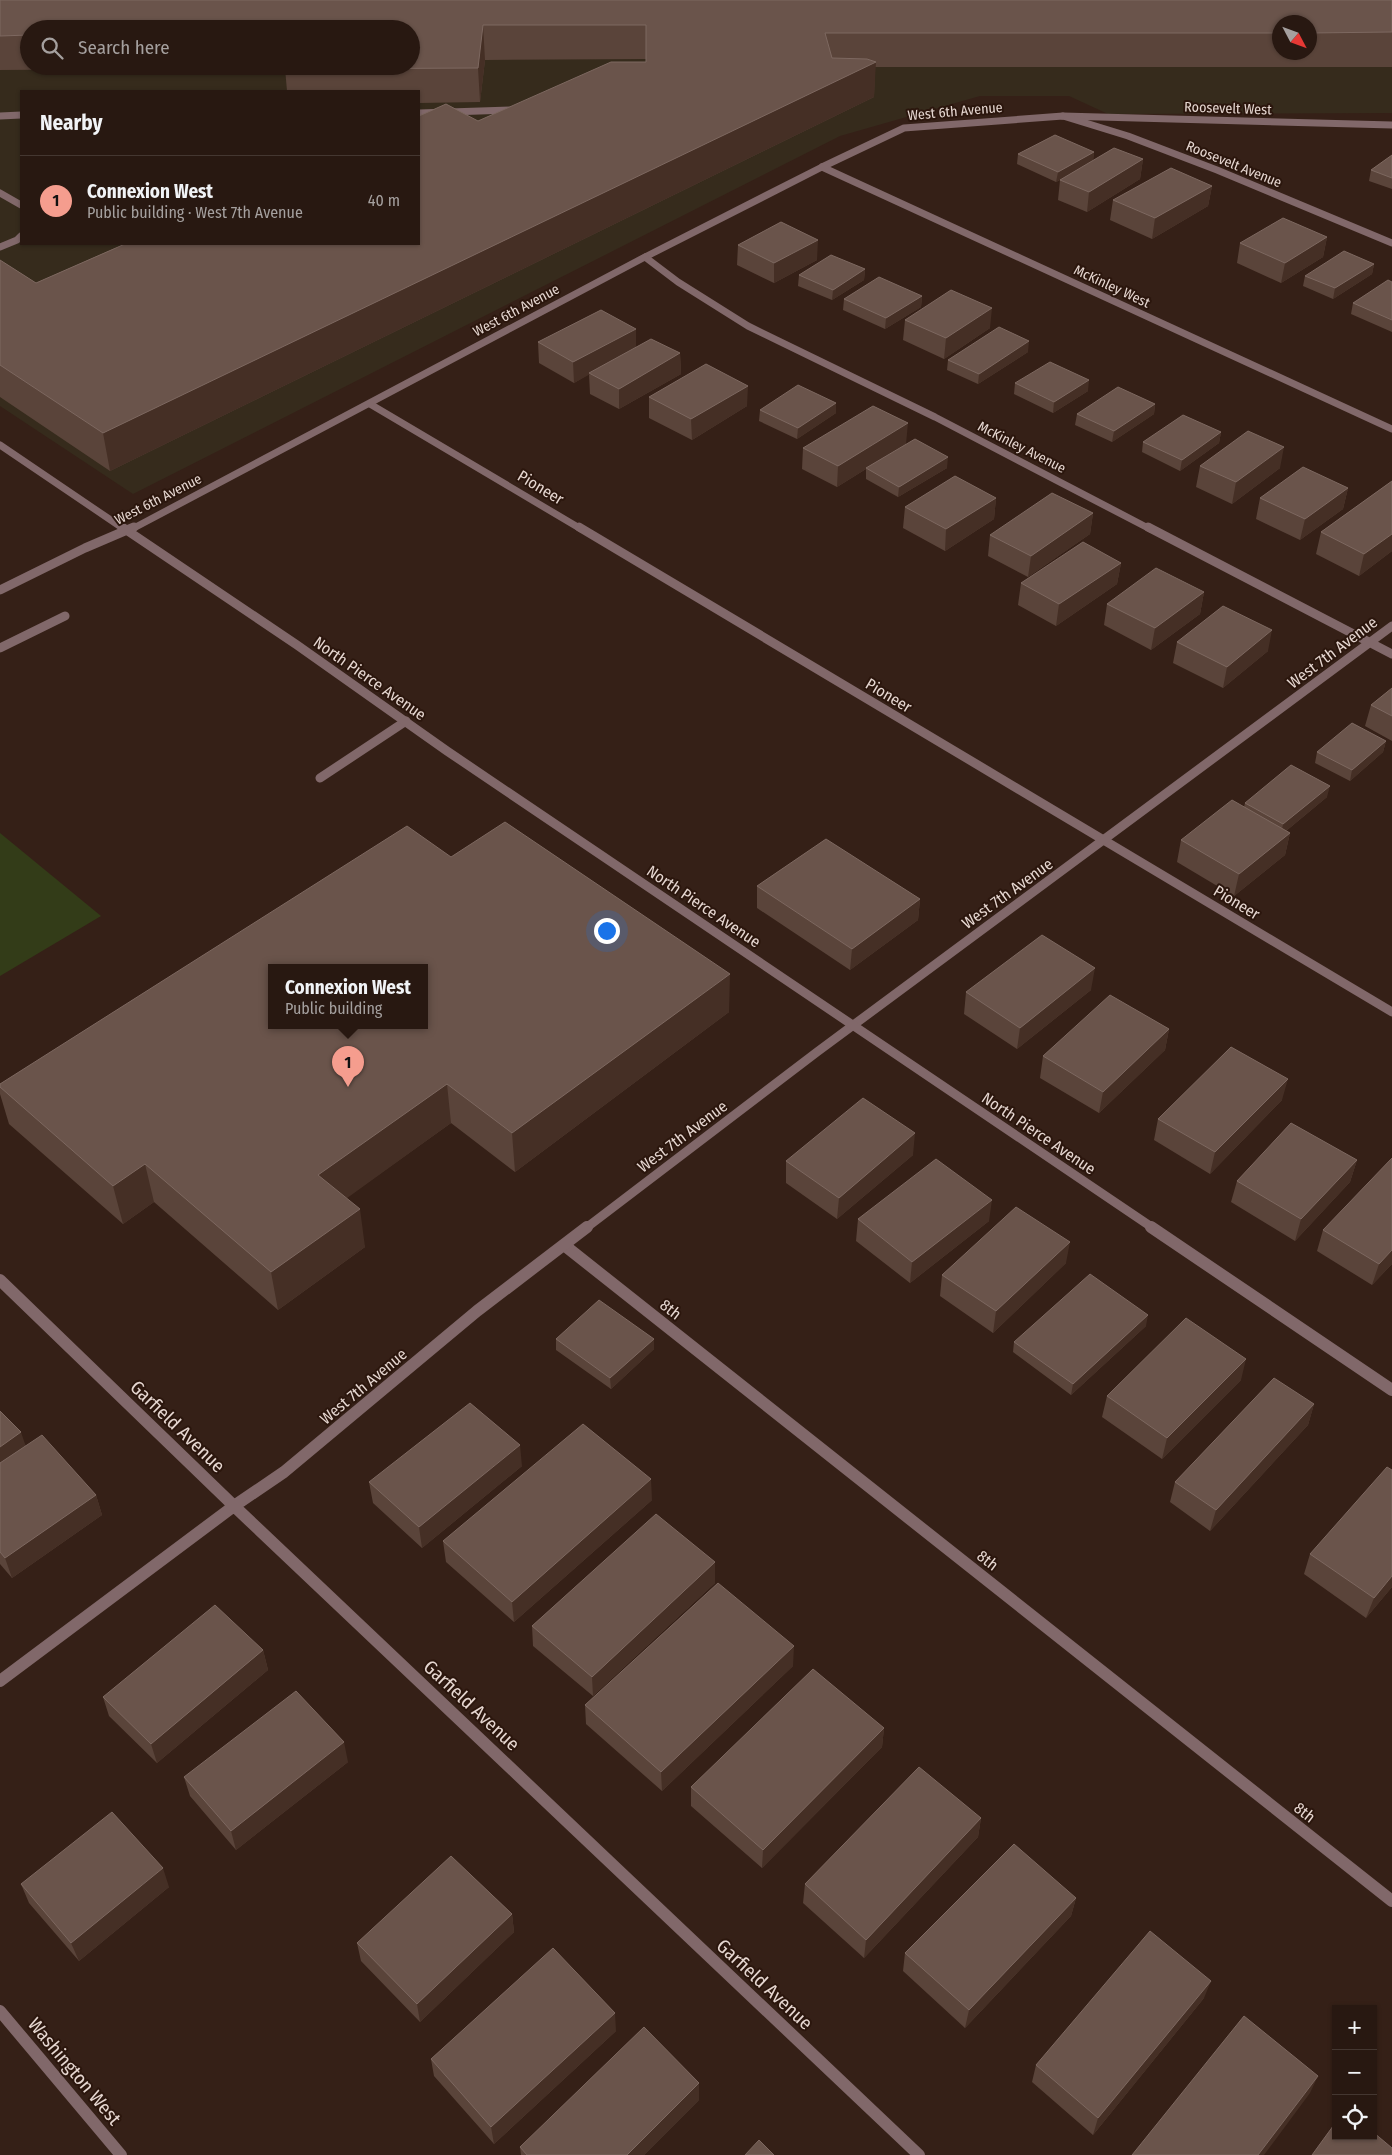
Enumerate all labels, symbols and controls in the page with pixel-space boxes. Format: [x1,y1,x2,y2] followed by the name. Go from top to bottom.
[1272,15,1317,60] north arrow
[20,20,420,75] search box
[38,34,66,62] icon: search
[78,36,170,59] text: Search here
[1184,98,1272,119] street label: Roosevelt West
[907,99,1003,124] street label: West 6th Avenue
[40,110,102,136] text: Nearby
[1183,138,1284,191] street label: Roosevelt Avenue
[87,180,213,203] text: Connexion West
[53,191,59,210] text: 1
[368,191,400,210] text: 40 m
[87,203,303,222] text: Public building · West 7th Avenue
[1071,261,1153,312] street label: McKinley West
[470,281,562,340] street label: West 6th Avenue
[975,418,1069,477] street label: McKinley Avenue
[514,466,568,509] street label: Pioneer
[112,470,205,529] street label: West 6th Avenue
[1284,612,1381,692] street label: West 7th Avenue
[310,633,430,724] street label: North Pierce Avenue
[862,674,916,717] street label: Pioneer
[958,854,1056,933] street label: West 7th Avenue
[643,861,764,951] street label: North Pierce Avenue
[1210,881,1264,924] street label: Pioneer
[594,918,620,944] your location
[268,964,428,1029] popup
[285,976,411,999] text: Connexion West
[285,999,382,1018] text: Public building
[332,1046,364,1087] pin: 1
[978,1088,1099,1178] street label: North Pierce Avenue
[634,1096,731,1176] street label: West 7th Avenue
[656,1295,685,1324] street label: 8th
[316,1344,411,1428] street label: West 7th Avenue
[125,1375,230,1477] street label: Garfield Avenue
[973,1546,1002,1575] street label: 8th
[419,1655,524,1756] street label: Garfield Avenue
[1290,1798,1319,1827] street label: 8th
[712,1934,817,2035] street label: Garfield Avenue
[1332,2005,1377,2140] map controls
[1332,2005,1377,2050] button: +
[23,2013,127,2130] street label: Washington West
[1332,2050,1377,2095] button: −
[1332,2095,1377,2140] button: locate

